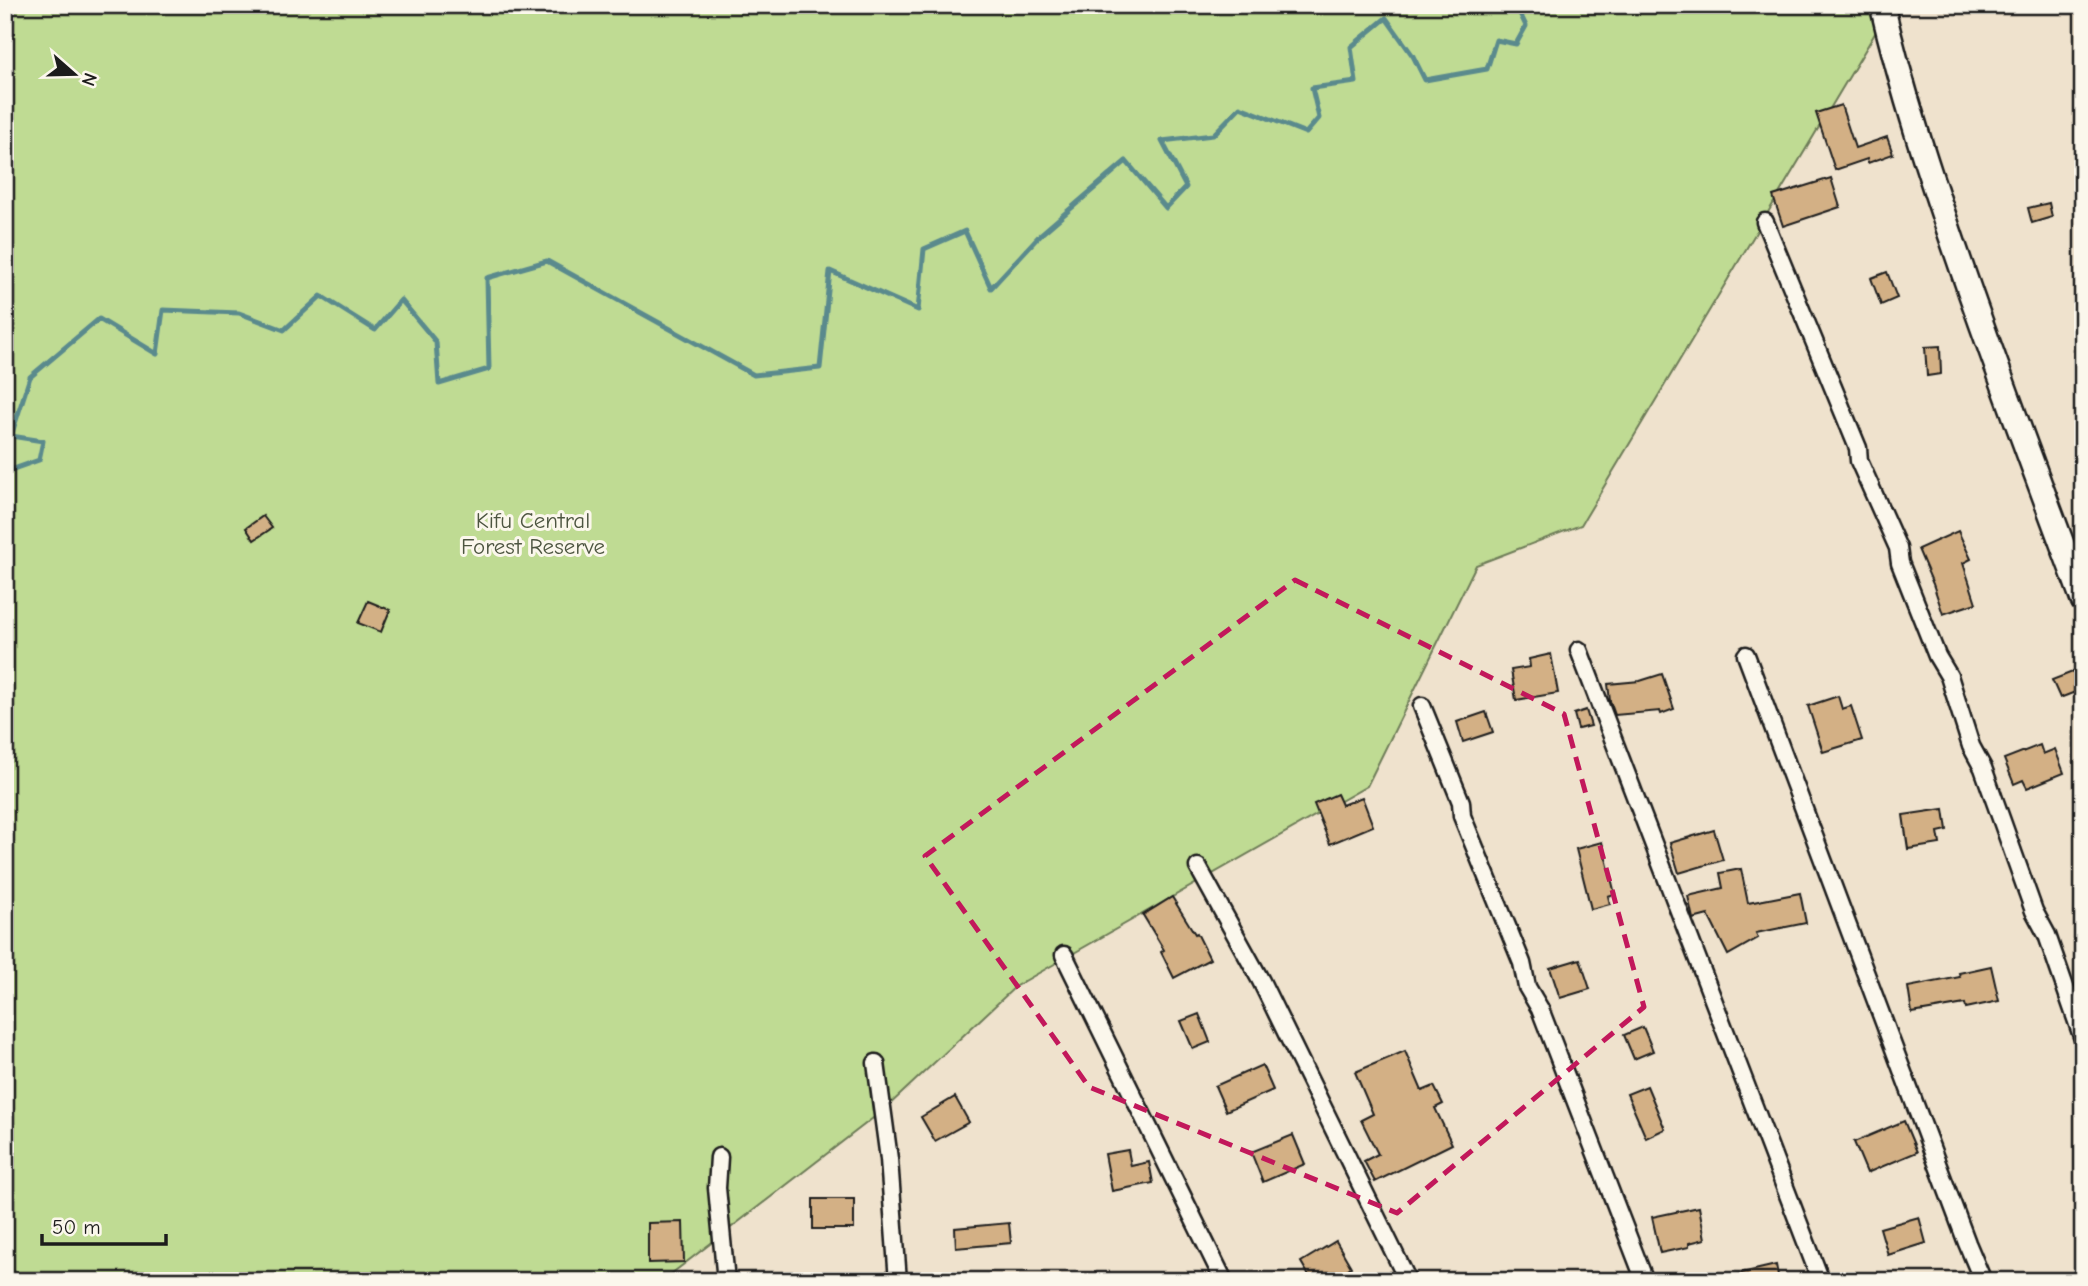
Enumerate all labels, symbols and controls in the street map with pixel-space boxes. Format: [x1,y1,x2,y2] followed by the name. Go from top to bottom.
[38,38,108,108] north arrow
[77,70,101,89] text: N
[461,507,605,560] park label: Kifu Central Forest Reserve
[42,1202,166,1246] scale bar
[52,1215,101,1239] text: 50 m

